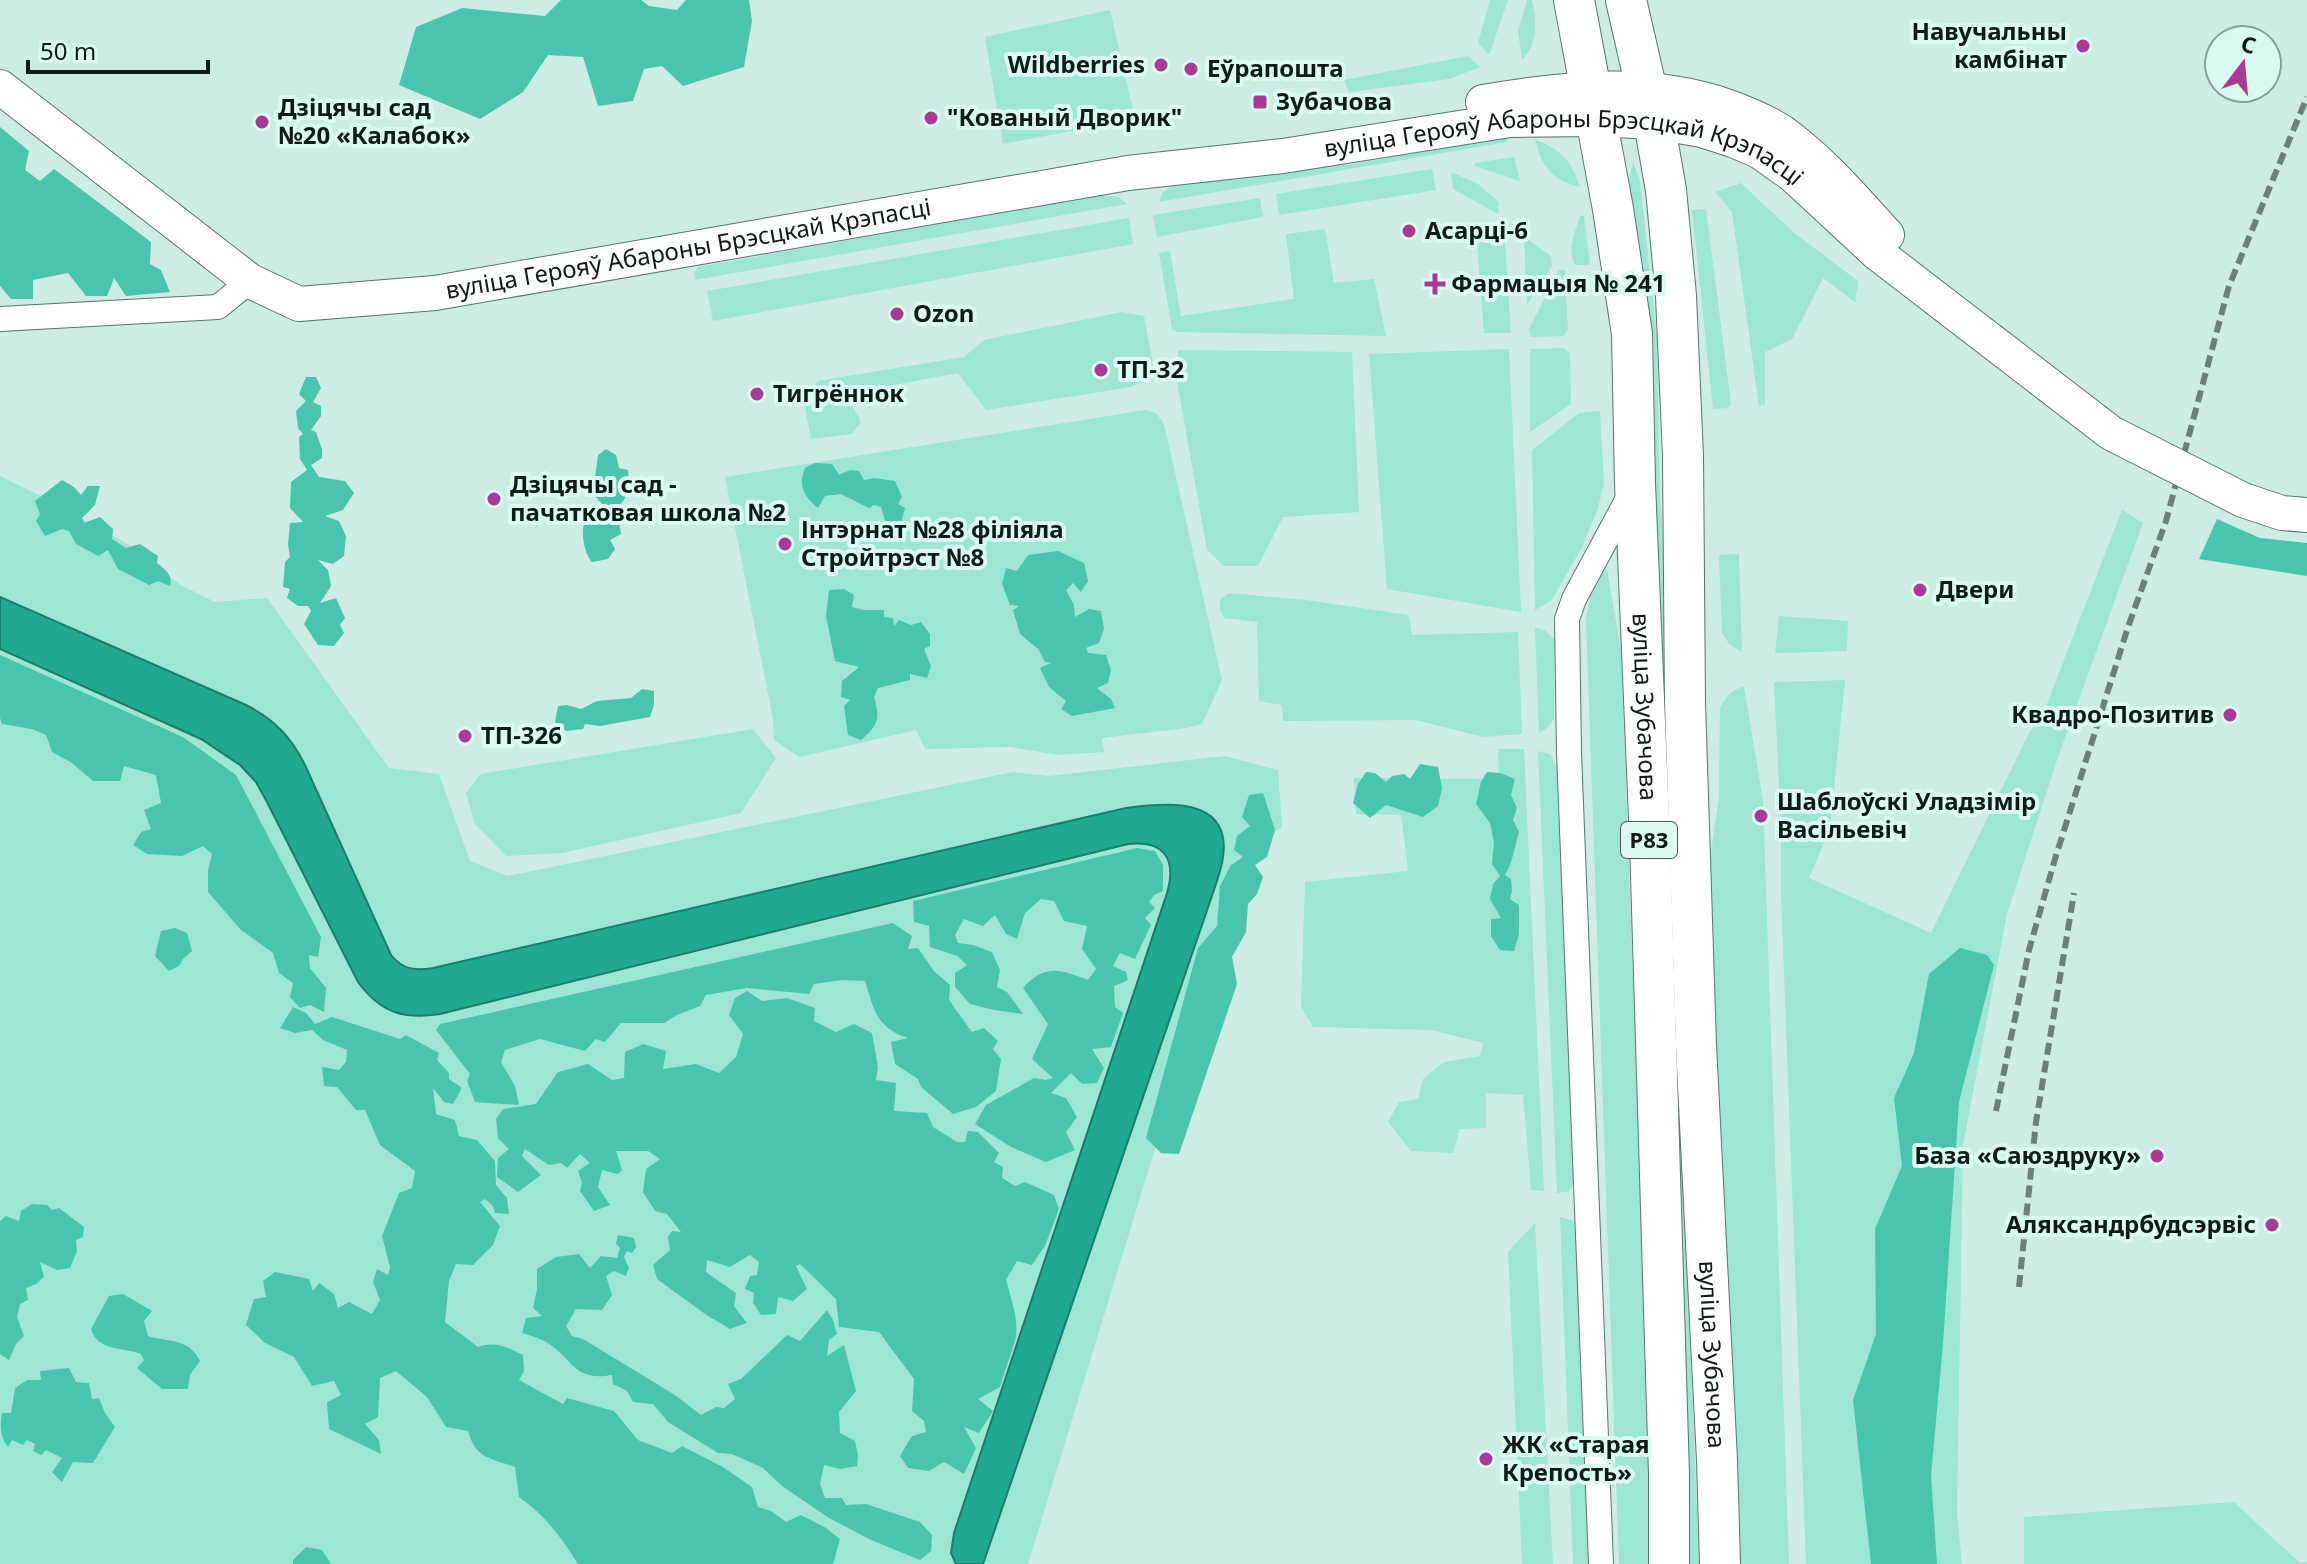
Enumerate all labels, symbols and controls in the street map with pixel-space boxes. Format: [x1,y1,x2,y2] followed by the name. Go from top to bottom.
[1911,14,2067,75] place label: Навучальны камбінат
[28,24,208,74] scale bar
[2203,24,2283,104] north arrow
[2238,27,2260,60] text: С
[40,34,96,67] text: 50 m
[2074,37,2092,55] marker: Навучальны камбінат
[1008,47,1145,80] place label: Wildberries
[1207,51,1344,84] place label: Еўрапошта
[1152,56,1170,74] marker: Wildberries
[1182,60,1200,78] marker: Еўрапошта
[1276,84,1392,117] place label: Зубачова
[278,90,470,151] place label: Дзіцячы сад №20 «Калабок»
[1251,93,1269,111] marker: Зубачова
[947,100,1182,133] place label: "Кованый Дворик"
[1321,101,1812,192] street label: вуліца Герояў Абароны Брэсцкай Крэпасці
[922,109,940,127] marker: "Кованый Дворик"
[253,113,271,131] marker: Дзіцячы сад №20 «Калабок»
[443,189,933,306] street label: вуліца Герояў Абароны Брэсцкай Крэпасці
[1425,213,1528,246] place label: Асарці-6
[1400,222,1418,240] marker: Асарці-6
[1451,266,1666,299] place label: Фармацыя № 241
[1426,275,1444,293] marker: Фармацыя № 241
[913,296,974,329] place label: Ozon
[888,305,906,323] marker: Ozon
[1117,352,1184,385] place label: ТП-32
[1092,361,1110,379] marker: ТП-32
[773,376,904,409] place label: Тигрённок
[748,385,766,403] marker: Тигрённок
[510,467,786,528] place label: Дзіцячы сад - пачатковая школа №2
[485,490,503,508] marker: Дзіцячы сад - пачатковая школа №2
[801,512,1064,573] place label: Інтэрнат №28 фiлiяла Стройтрэст №8
[776,535,794,553] marker: Інтэрнат №28 фiлiяла Стройтрэст №8
[1936,572,2014,605] place label: Двери
[1911,581,1929,599] marker: Двери
[1625,612,1666,801] street label: вуліца Зубачова
[2011,697,2214,730] place label: Квадро-Позитив
[2221,706,2239,724] marker: Квадро-Позитив
[481,718,562,751] place label: ТП-326
[456,727,474,745] marker: ТП-326
[1777,784,2036,845] place label: Шаблоўскі Уладзімір Васільевіч
[1752,807,1770,825] marker: Шаблоўскі Уладзімір Васільевіч
[1621,822,1677,858] road number: Р83
[1914,1138,2141,1171] place label: База «Саюздруку»
[2148,1147,2166,1165] marker: База «Саюздруку»
[2006,1207,2256,1240] place label: Аляксандрбудсэрвіс
[2263,1216,2281,1234] marker: Аляксандрбудсэрвіс
[1692,1260,1734,1449] street label: вуліца Зубачова
[1502,1427,1650,1488] place label: ЖК «Старая Крепость»
[1477,1450,1495,1468] marker: ЖК «Старая Крепость»

